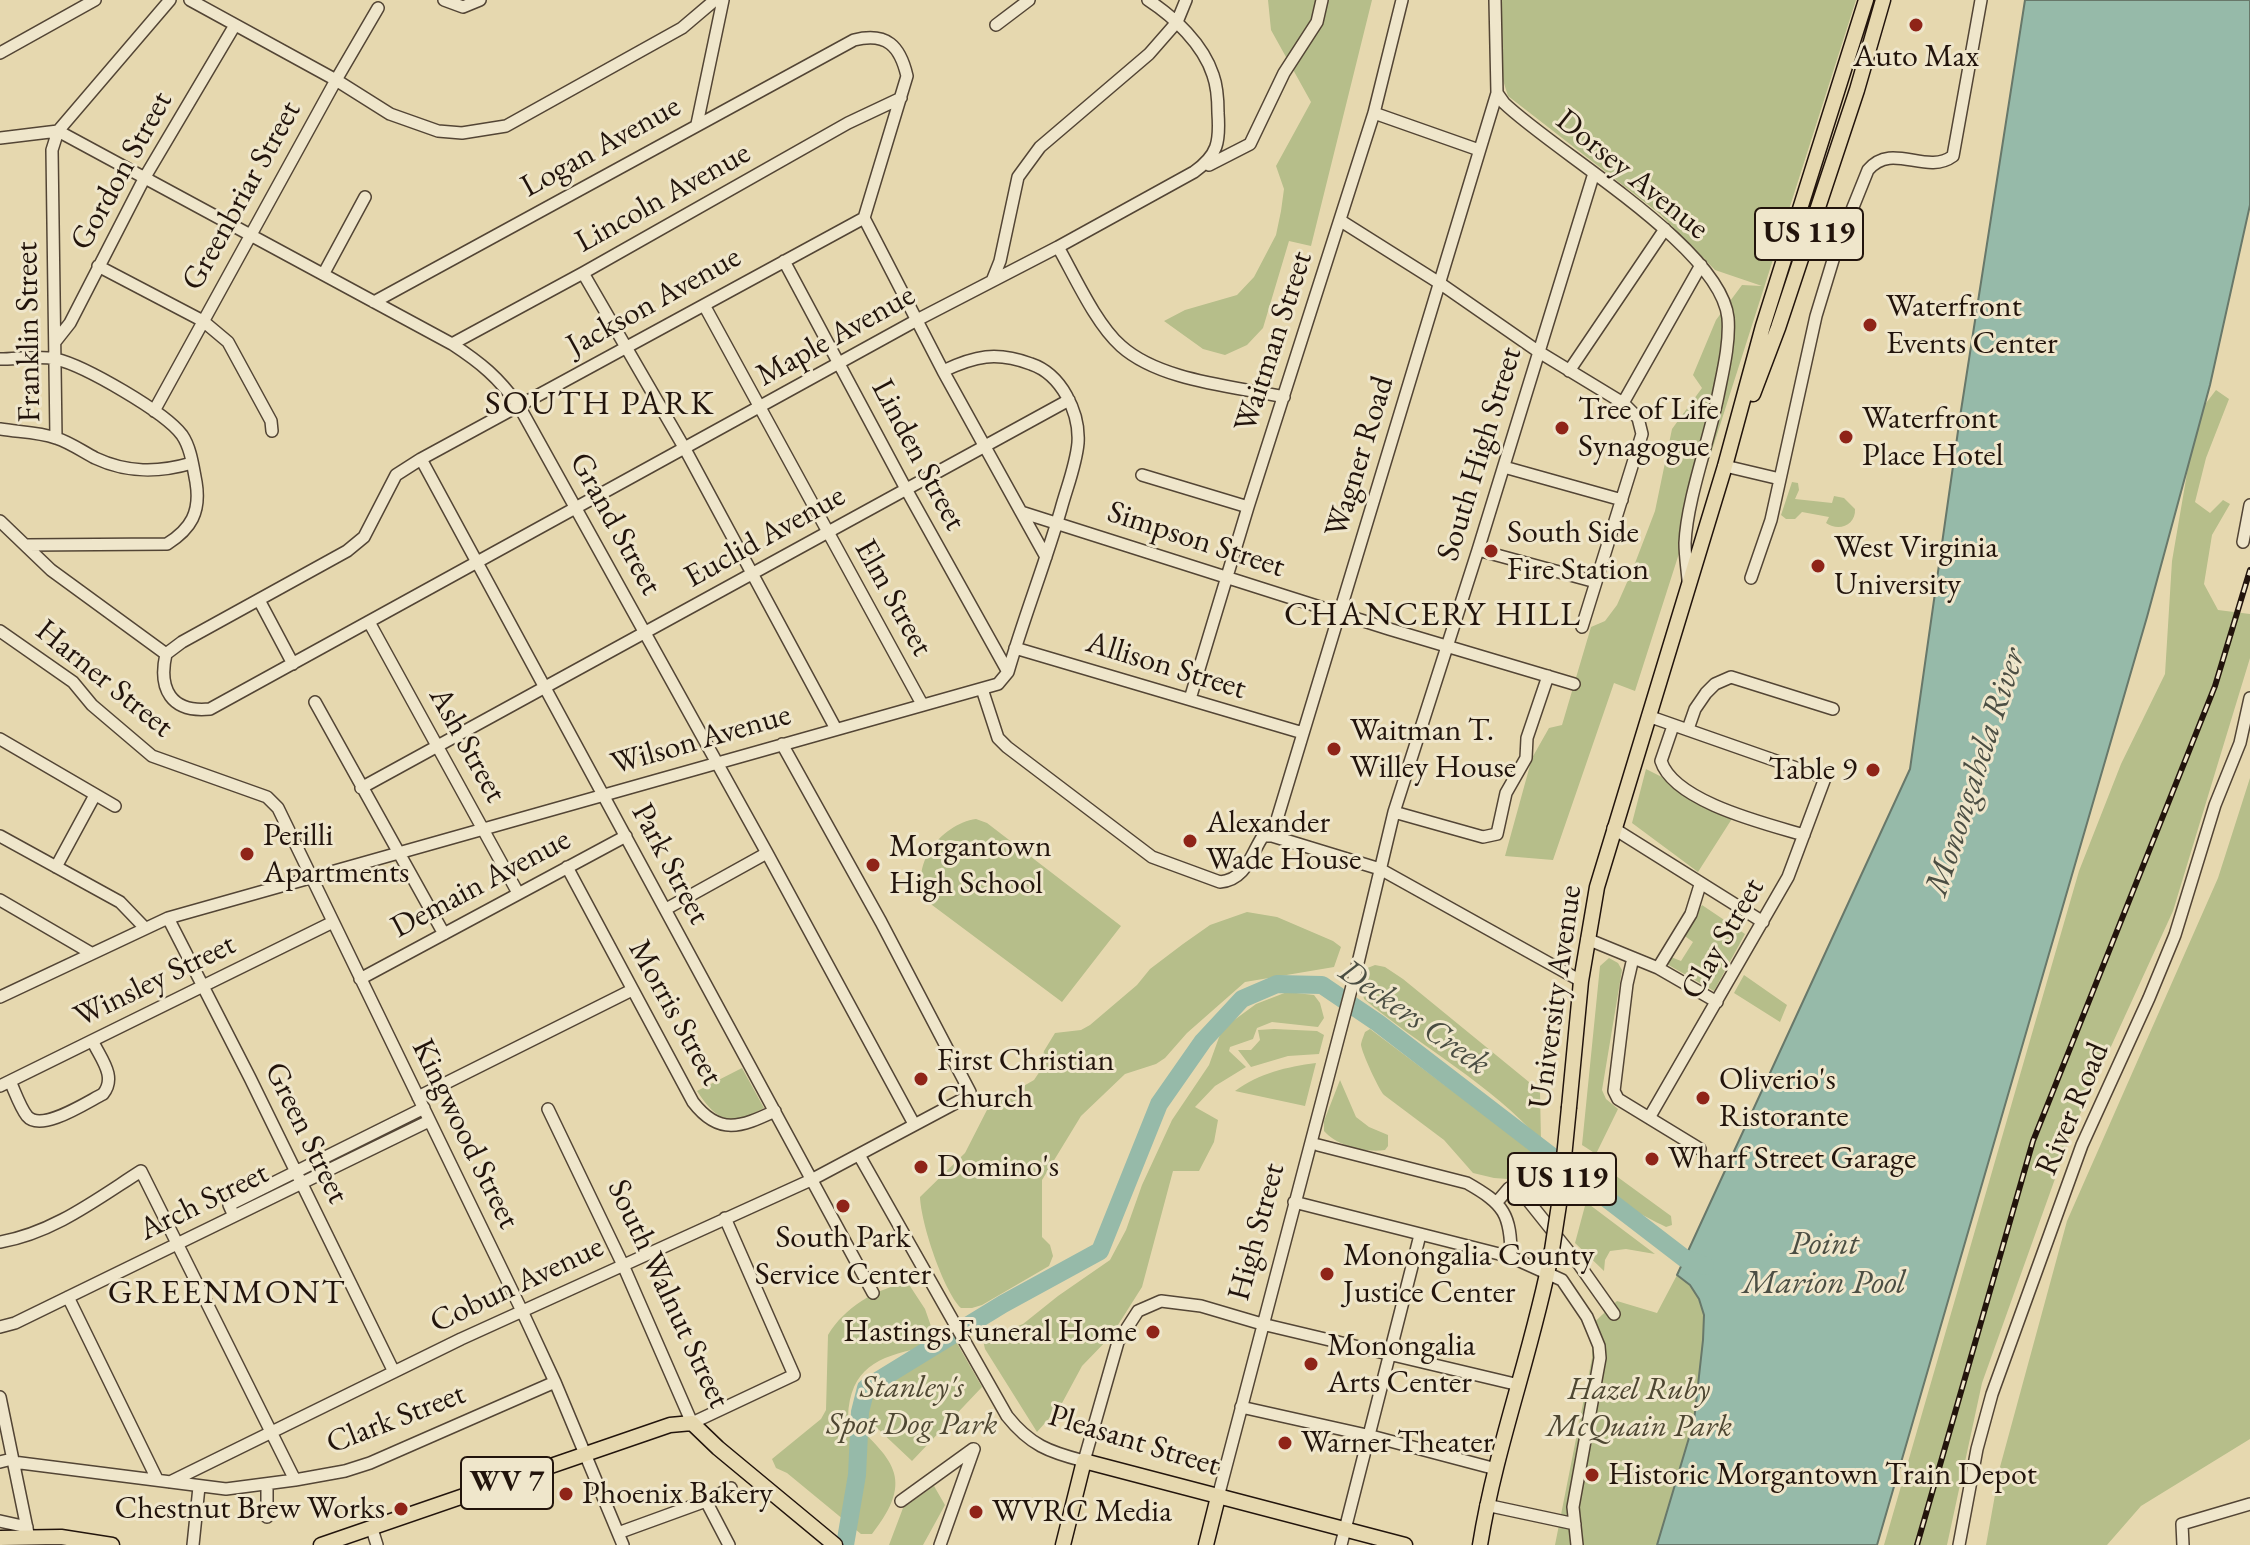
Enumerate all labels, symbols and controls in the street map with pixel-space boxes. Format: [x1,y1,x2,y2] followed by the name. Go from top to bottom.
[1907,16,1925,34] marker: Auto Max
[1853,38,1979,76] place label: Auto Max
[63,85,181,257] street label: Gordon Street
[515,87,687,207] street label: Logan Avenue
[174,95,310,297] street label: Greenbriar Street
[1548,102,1716,248] street label: Dorsey Avenue
[569,134,757,262] street label: Lincoln Avenue
[1755,208,1863,260] road number: US 119
[560,238,748,366] street label: Jackson Avenue
[8,241,50,423] street label: Franklin Street
[1227,247,1321,437] street label: Waitman Street
[750,277,922,395] street label: Maple Avenue
[1886,288,2058,363] place label: Waterfront Events Center
[1861,316,1879,334] marker: Waterfront Events Center
[1429,343,1531,565] street label: South High Street
[1317,372,1403,542] street label: Wagner Road
[862,373,974,537] street label: Linden Street
[485,385,715,425] district label: SOUTH PARK
[1578,391,1719,466] place label: Tree of Life Synagogue
[1862,400,2003,475] place label: Waterfront Place Hotel
[1553,419,1571,437] marker: Tree of Life Synagogue
[1837,428,1855,446] marker: Waterfront Place Hotel
[560,446,670,602] street label: Grand Street
[678,477,852,597] street label: Euclid Avenue
[1103,493,1289,587] street label: Simpson Street
[1507,514,1649,589] place label: South Side Fire Station
[1834,529,1998,604] place label: West Virginia University
[845,533,941,663] street label: Elm Street
[1482,542,1500,560] marker: South Side Fire Station
[1809,557,1827,575] marker: West Virginia University
[1284,596,1582,636] district label: CHANCERY HILL
[27,612,181,746] street label: Harner Street
[1081,624,1251,708] street label: Allison Street
[1917,643,2035,901] water label: Monongahela River
[420,681,514,809] street label: Ash Street
[607,696,795,784] street label: Wilson Avenue
[1350,712,1516,787] place label: Waitman T. Willey House
[1325,740,1343,758] marker: Waitman T. Willey House
[1768,751,1857,789] place label: Table 9
[1864,761,1882,779] marker: Table 9
[622,797,718,931] street label: Park Street
[1206,804,1361,879] place label: Alexander Wade House
[263,817,409,892] place label: Perilli Apartments
[385,821,577,947] street label: Demain Avenue
[889,828,1052,903] place label: Morgantown High School
[1181,832,1199,850] marker: Alexander Wade House
[238,845,256,863] marker: Perilli Apartments
[864,856,882,874] marker: Morgantown High School
[1673,872,1773,1006] street label: Clay Street
[1521,883,1591,1111] street label: University Avenue
[68,925,242,1037] street label: Winsley Street
[619,934,731,1092] street label: Morris Street
[1330,951,1498,1085] water label: Deckers Creek
[403,1033,527,1235] street label: Kingwood Street
[2028,1037,2118,1181] street label: River Road
[937,1042,1114,1117] place label: First Christian Church
[255,1056,357,1210] street label: Green Street
[1719,1061,1849,1136] place label: Oliverio's Ristorante
[912,1070,930,1088] marker: First Christian Church
[1694,1089,1712,1107] marker: Oliverio's Ristorante
[1668,1140,1916,1178] place label: Wharf Street Garage
[937,1148,1059,1186] place label: Domino's
[1643,1150,1661,1168] marker: Wharf Street Garage
[1508,1153,1616,1205] road number: US 119
[133,1154,275,1250] street label: Arch Street
[912,1158,930,1176] marker: Domino's
[1220,1159,1294,1305] street label: High Street
[598,1174,738,1414] street label: South Walnut Street
[834,1197,852,1215] marker: South Park Service Center
[755,1219,931,1294] place label: South Park Service Center
[1742,1225,1906,1304] water label: Point Marion Pool
[424,1228,610,1342] street label: Cobun Avenue
[1343,1237,1594,1312] place label: Monongalia County Justice Center
[1318,1265,1336,1283] marker: Monongalia County Justice Center
[108,1274,346,1314] district label: GREENMONT
[843,1313,1137,1351] place label: Hastings Funeral Home
[1144,1323,1162,1341] marker: Hastings Funeral Home
[1327,1327,1476,1402] place label: Monongalia Arts Center
[1302,1355,1320,1373] marker: Monongalia Arts Center
[826,1369,998,1444] park label: Stanley's Spot Dog Park
[1546,1371,1732,1446] park label: Hazel Ruby McQuain Park
[321,1375,471,1463] street label: Clark Street
[1044,1397,1224,1485] street label: Pleasant Street
[1301,1424,1493,1462] place label: Warner Theater
[1276,1434,1294,1452] marker: Warner Theater
[1608,1456,2037,1494] place label: Historic Morgantown Train Depot
[461,1457,553,1509] road number: WV 7
[1583,1466,1601,1484] marker: Historic Morgantown Train Depot
[582,1475,773,1513] place label: Phoenix Bakery
[557,1485,575,1503] marker: Phoenix Bakery
[114,1490,385,1528] place label: Chestnut Brew Works
[992,1493,1172,1531] place label: WVRC Media
[392,1500,410,1518] marker: Chestnut Brew Works
[967,1503,985,1521] marker: WVRC Media

